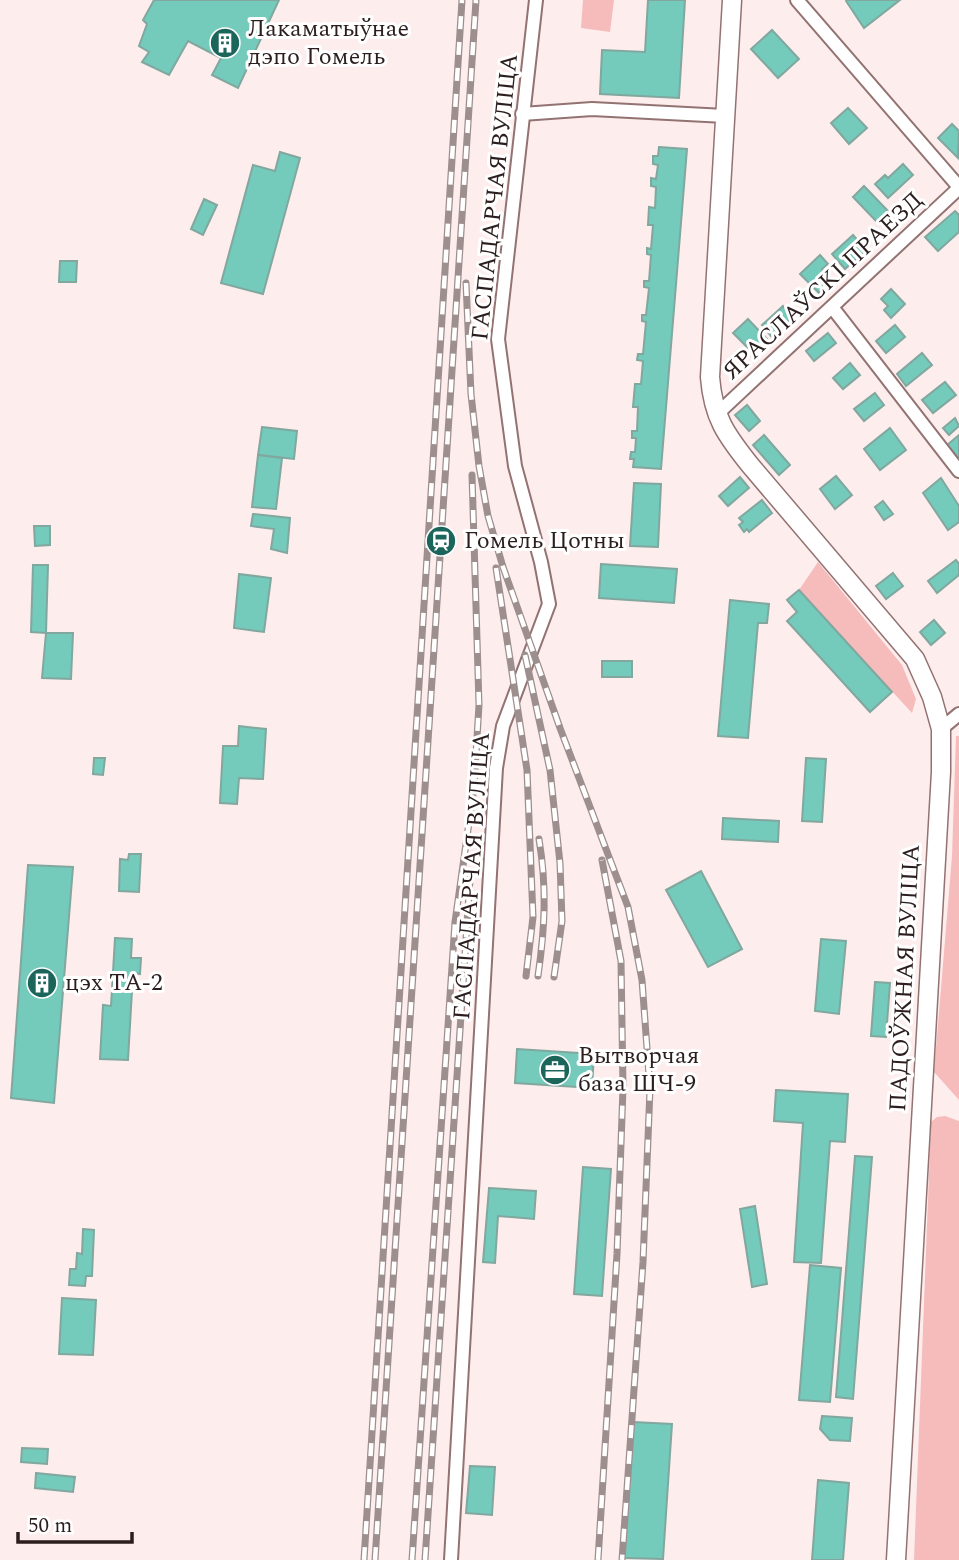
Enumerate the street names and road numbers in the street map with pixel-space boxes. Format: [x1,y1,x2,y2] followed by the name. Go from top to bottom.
[462,52,528,342] street label: ГАСПАДАРЧАЯ ВУЛІЦА
[715,183,931,389] street label: ЯРАСЛАЎСКІ ПРАЕЗД
[444,731,500,1021] street label: ГАСПАДАРЧАЯ ВУЛІЦА
[880,843,930,1113] street label: ПАДОЎЖНАЯ ВУЛІЦА

